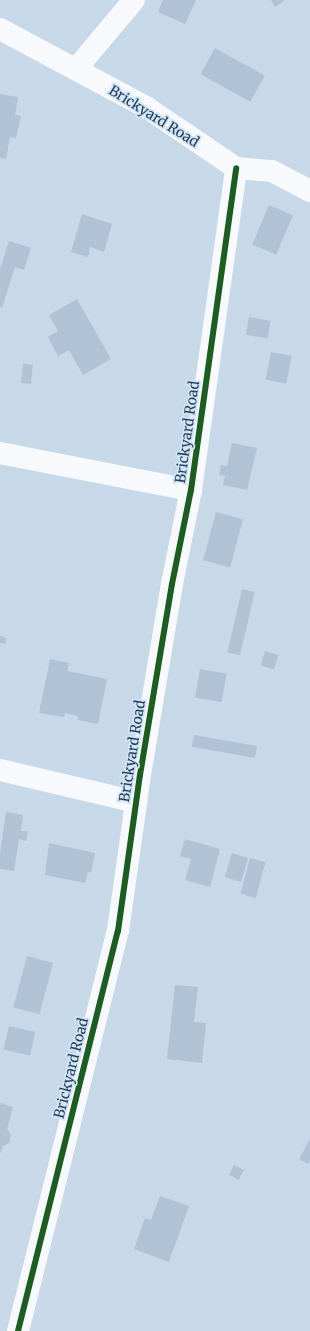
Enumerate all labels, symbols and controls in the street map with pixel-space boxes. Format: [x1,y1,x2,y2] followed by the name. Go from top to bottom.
[106,82,202,150] street label: Brickyard Road
[172,380,202,484] street label: Brickyard Road
[116,699,148,803] street label: Brickyard Road
[50,1016,92,1120] street label: Brickyard Road

